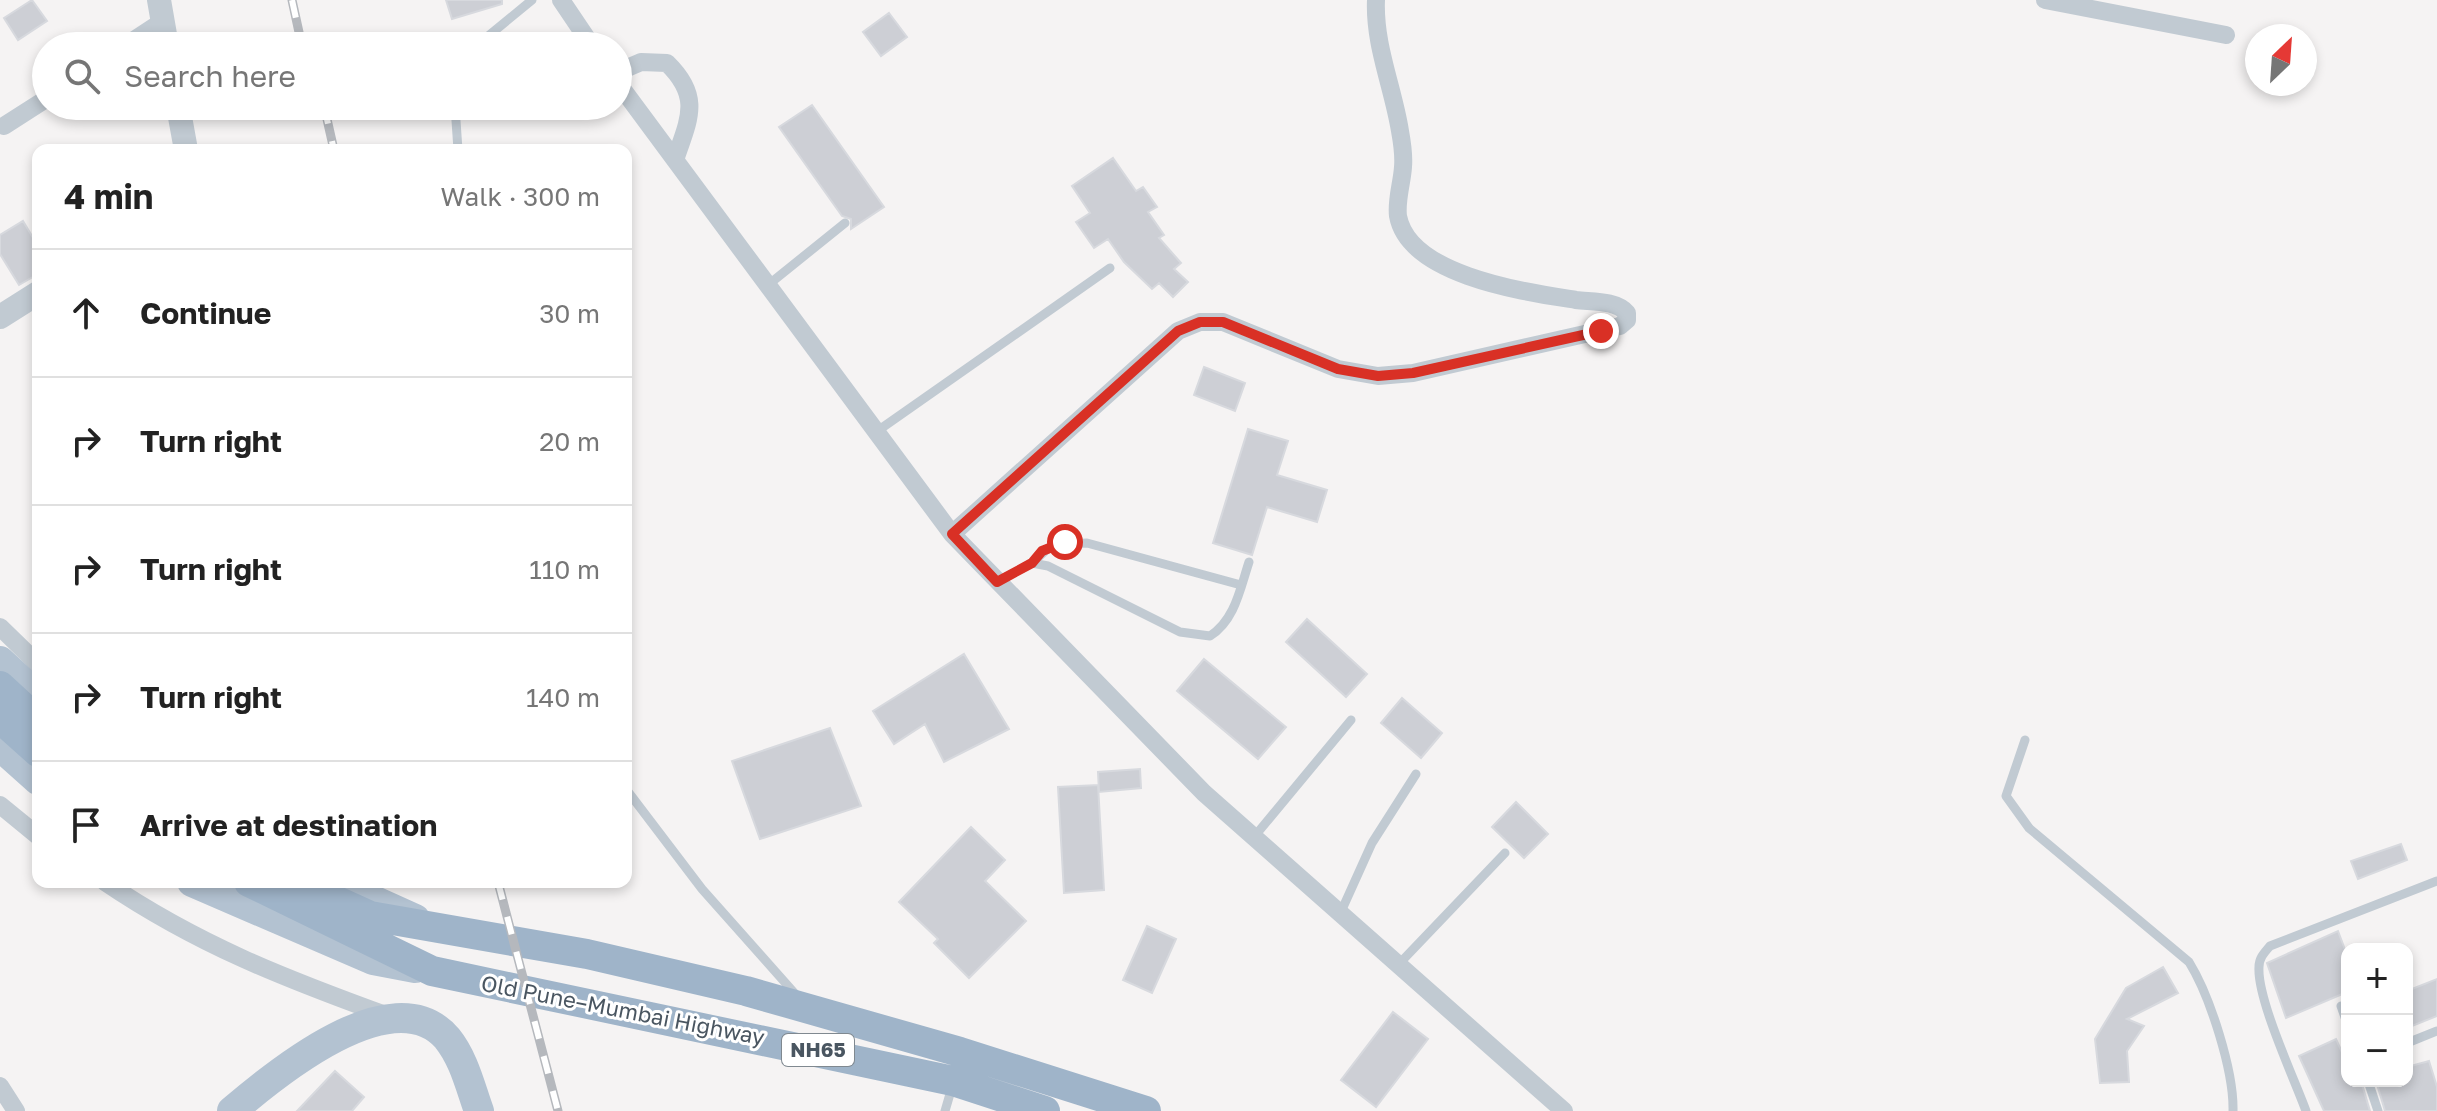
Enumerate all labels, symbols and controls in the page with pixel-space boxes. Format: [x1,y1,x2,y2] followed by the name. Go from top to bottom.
[2245,24,2317,96] north arrow
[32,32,632,120] search box
[60,54,104,98] icon: search
[124,58,296,94] text: Search here
[64,176,153,216] text: 4 min
[441,181,600,212] text: Walk · 300 m
[64,291,108,335] icon: ahead
[140,295,271,331] text: Continue
[539,298,600,329] text: 30 m
[1583,313,1619,349] route end
[64,419,108,463] icon: right
[140,423,282,459] text: Turn right
[539,426,600,457] text: 20 m
[1047,524,1083,560] route start
[64,547,108,591] icon: right
[140,551,282,587] text: Turn right
[529,554,600,585] text: 110 m
[64,675,108,719] icon: right
[140,679,282,715] text: Turn right
[526,682,600,713] text: 140 m
[64,803,108,847] icon: arrive
[140,807,437,843] text: Arrive at destination
[2341,943,2413,1087] map controls
[2341,943,2413,1015] button: +
[479,969,767,1050] street label: Old Pune–Mumbai Highway
[2341,1015,2413,1087] button: −
[782,1034,854,1066] road number: NH65

